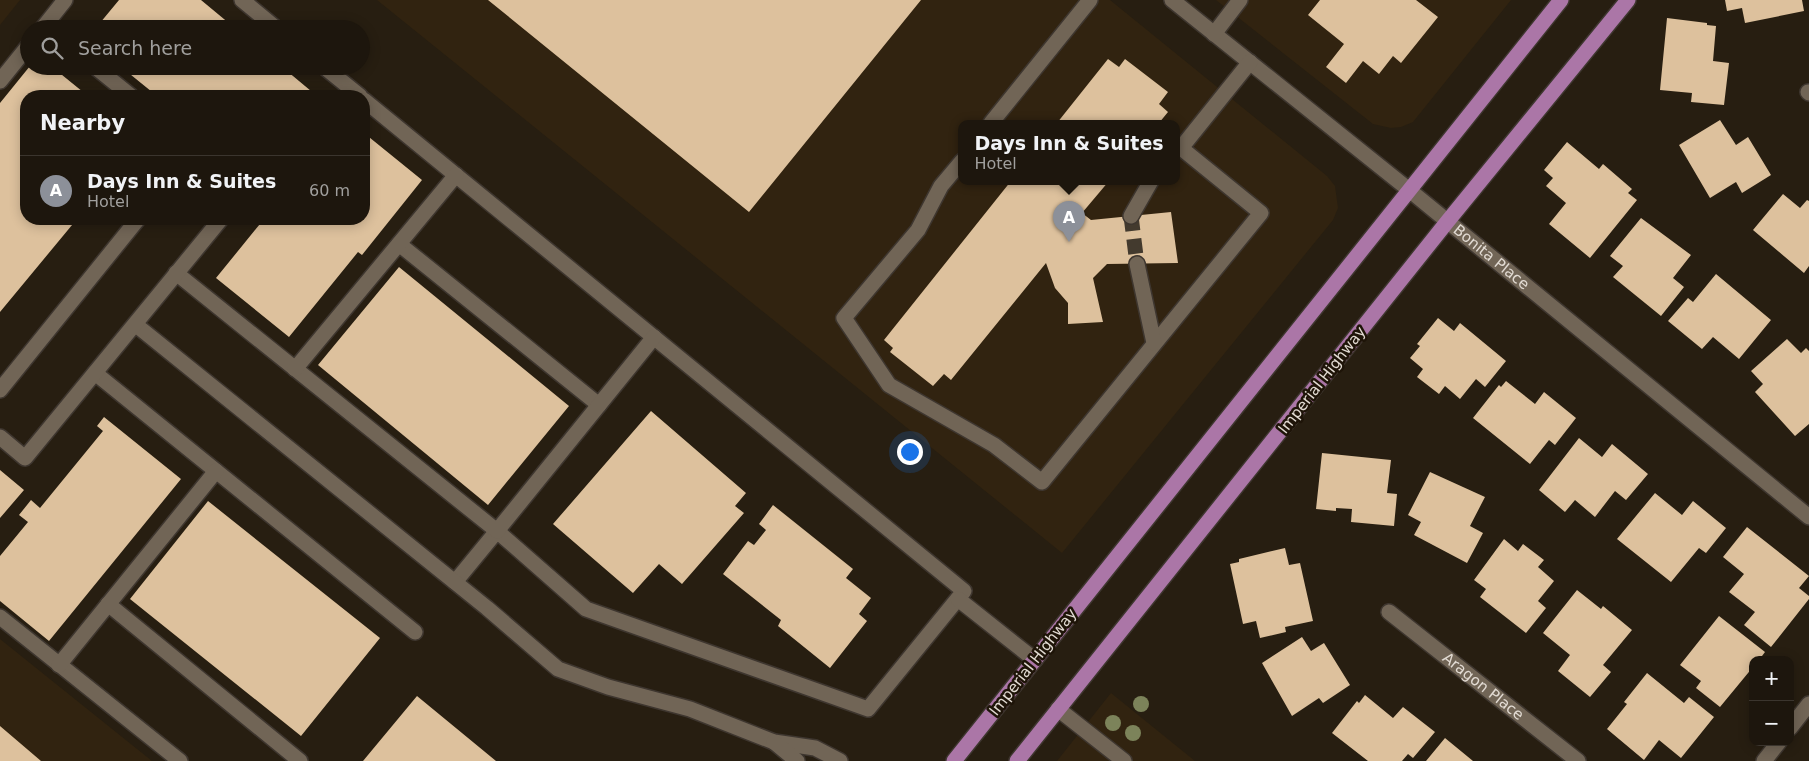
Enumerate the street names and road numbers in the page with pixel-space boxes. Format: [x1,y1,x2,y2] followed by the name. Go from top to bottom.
[1450,221,1533,294] street label: Bonita Place
[1275,323,1370,437] street label: Imperial Highway
[986,605,1081,719] street label: Imperial Highway
[1439,649,1528,724] street label: Aragon Place

